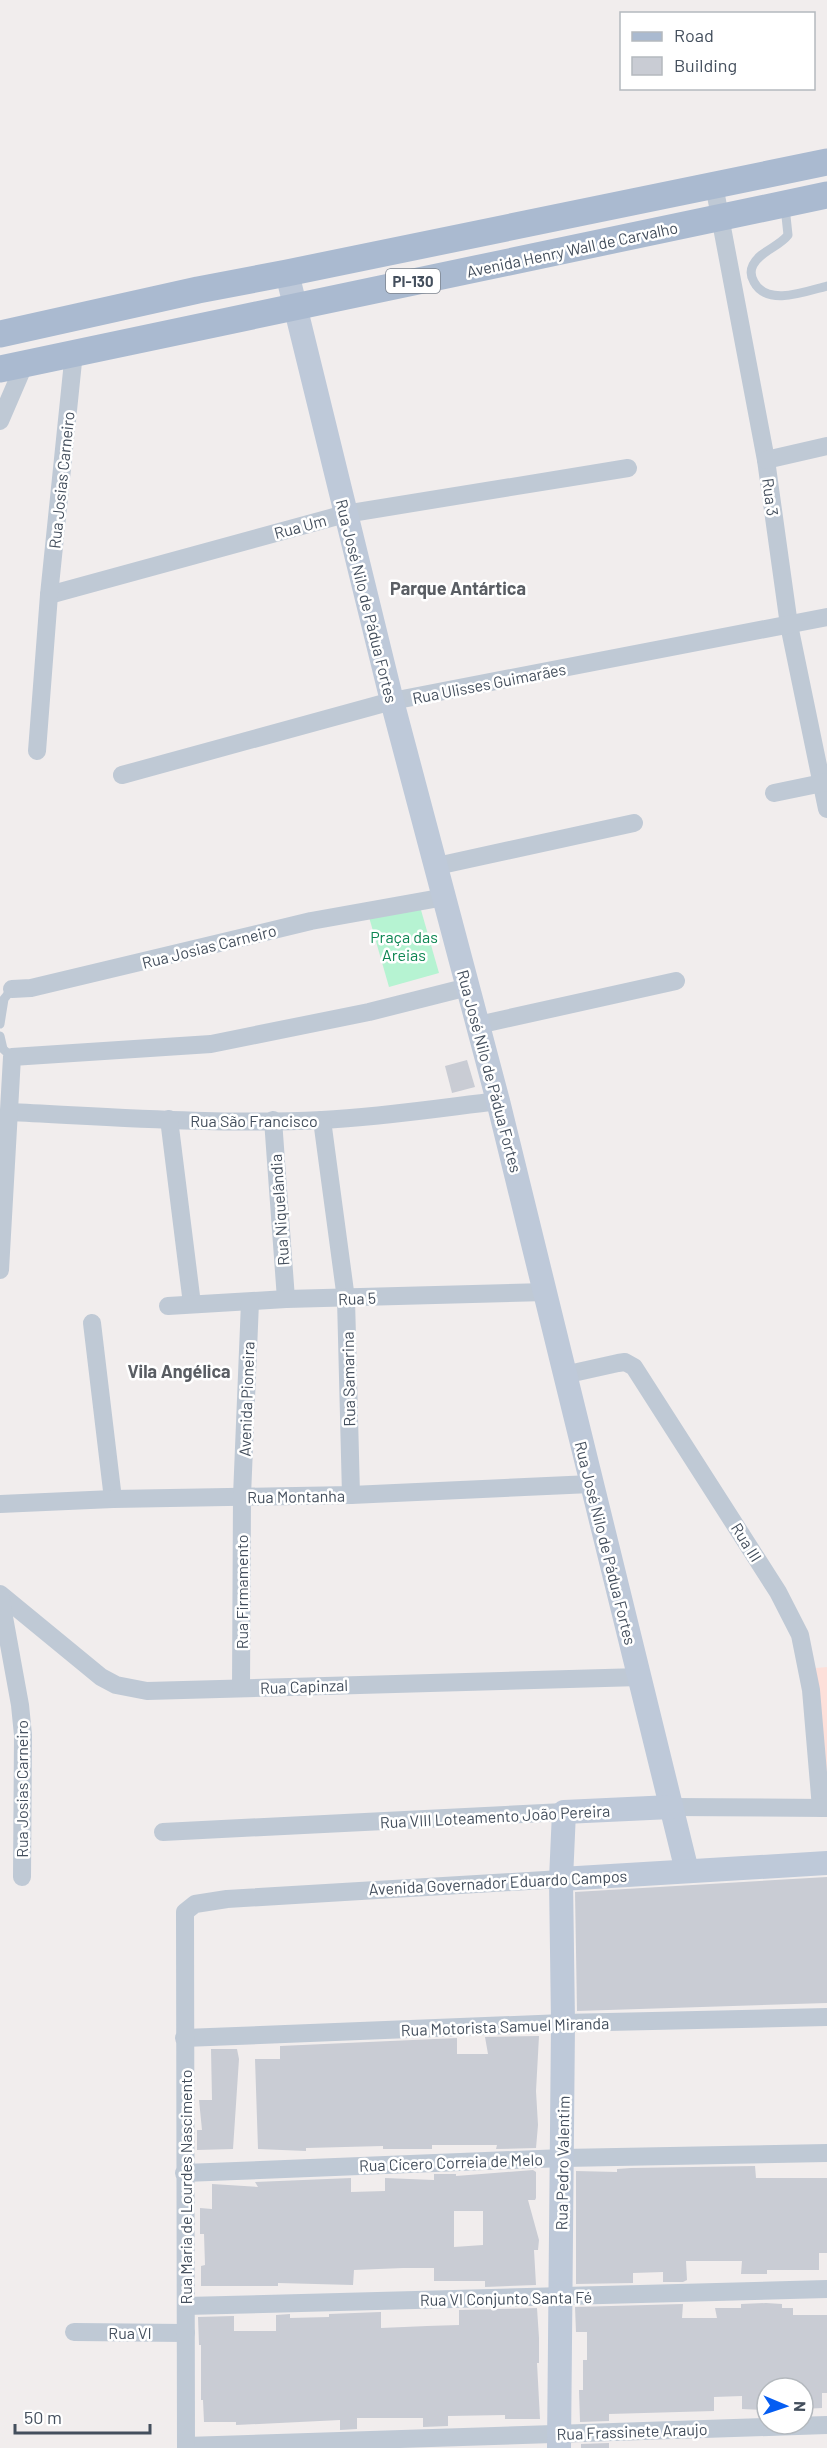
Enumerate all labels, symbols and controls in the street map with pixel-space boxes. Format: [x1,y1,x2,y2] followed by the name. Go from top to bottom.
[620,12,815,90] legend
[674,24,714,46] text: Road
[674,54,737,76] text: Building
[465,217,679,281] street label: Avenida Henry Wall de Carvalho
[386,269,440,293] road number: PI-130
[44,411,78,549] street label: Rua Josias Carneiro
[759,477,783,517] street label: Rua 3
[332,497,402,705] street label: Rua José Nilo de Pádua Fortes
[272,510,328,542] street label: Rua Um
[390,577,526,599] district label: Parque Antártica
[411,659,567,707] street label: Rua Ulisses Guimarães
[140,920,278,972] street label: Rua Josias Carneiro
[370,927,438,964] park label: Praça das Areias
[454,968,526,1174] street label: Rua José Nilo de Pádua Fortes
[190,1111,318,1130] street label: Rua São Francisco
[266,1154,292,1266] street label: Rua Niquelândia
[338,1288,376,1308] street label: Rua 5
[338,1331,358,1427] street label: Rua Samarina
[234,1341,258,1457] street label: Avenida Pioneira
[127,1360,231,1382] district label: Vila Angélica
[571,1439,641,1647] street label: Rua José Nilo de Pádua Fortes
[247,1486,345,1506] street label: Rua Montanha
[728,1519,766,1565] street label: Rua III
[232,1535,251,1649] street label: Rua Firmamento
[260,1675,348,1697] street label: Rua Capinzal
[12,1720,31,1858] street label: Rua Josias Carneiro
[379,1800,611,1832] street label: Rua VIII Loteamento João Pereira
[368,1866,628,1898] street label: Avenida Governador Eduardo Campos
[400,2013,610,2039] street label: Rua Motorista Samuel Miranda
[176,2070,195,2304] street label: Rua Maria de Lourdes Nascimento
[551,2096,573,2230] street label: Rua Pedro Valentim
[359,2149,543,2175] street label: Rua Cícero Correia de Melo
[420,2287,592,2309] street label: Rua VI Conjunto Santa Fé
[108,2323,152,2342] street label: Rua VI
[755,2376,815,2436] north arrow
[15,2397,150,2435] scale bar
[791,2401,810,2412] text: N
[24,2406,62,2428] text: 50 m
[556,2419,708,2443] street label: Rua Frassinete Araujo

